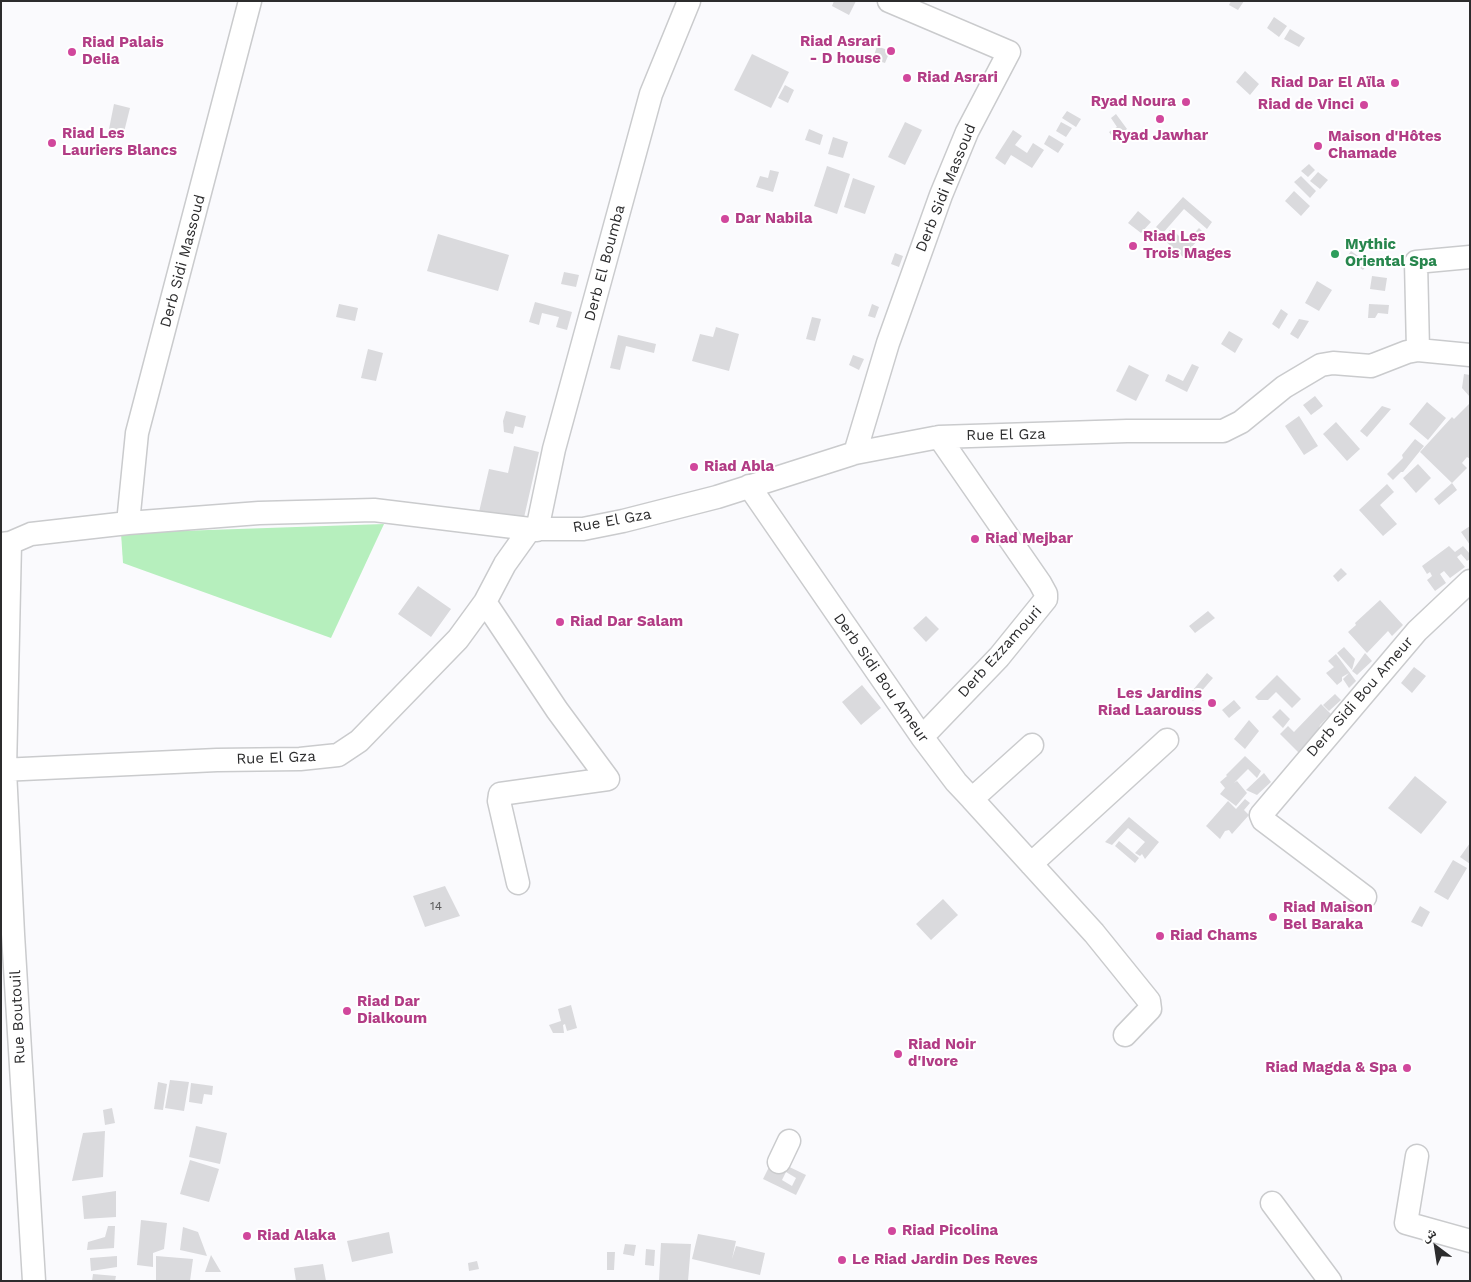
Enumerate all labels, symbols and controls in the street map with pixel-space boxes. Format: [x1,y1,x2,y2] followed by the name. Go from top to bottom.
[800,33,881,68] place label: Riad Asrari - D house
[82,34,164,69] place label: Riad Palais Delia
[885,45,897,57] marker: Riad Asrari - D house
[66,46,78,58] marker: Riad Palais Delia
[917,69,998,87] place label: Riad Asrari
[901,72,913,84] marker: Riad Asrari
[1271,74,1385,92] place label: Riad Dar El Aïla
[1389,77,1401,89] marker: Riad Dar El Aïla
[1091,93,1176,111] place label: Ryad Noura
[1180,96,1192,108] marker: Ryad Noura
[1258,96,1354,114] place label: Riad de Vinci
[1358,99,1370,111] marker: Riad de Vinci
[1154,113,1166,125] marker: Ryad Jawhar
[912,121,980,255] street label: Derb Sidi Massoud
[62,125,177,160] place label: Riad Les Lauriers Blancs
[1112,127,1208,145] place label: Ryad Jawhar
[1328,128,1442,163] place label: Maison d'Hôtes Chamade
[46,137,58,149] marker: Riad Les Lauriers Blancs
[1312,140,1324,152] marker: Maison d'Hôtes Chamade
[157,193,209,329] street label: Derb Sidi Massoud
[581,203,629,323] street label: Derb El Boumba
[735,210,812,228] place label: Dar Nabila
[719,213,731,225] marker: Dar Nabila
[1143,228,1231,263] place label: Riad Les Trois Mages
[1345,236,1437,271] place label: Mythic Oriental Spa
[1127,240,1139,252] marker: Riad Les Trois Mages
[1329,248,1341,260] marker: Mythic Oriental Spa
[966,425,1046,445] street label: Rue El Gza
[704,458,774,476] place label: Riad Abla
[688,461,700,473] marker: Riad Abla
[571,505,653,537] street label: Rue El Gza
[985,530,1073,548] place label: Riad Mejbar
[969,533,981,545] marker: Riad Mejbar
[954,603,1046,701] street label: Derb Ezzamouri
[830,610,932,746] street label: Derb Sidi Bou Ameur
[570,613,683,631] place label: Riad Dar Salam
[554,616,566,628] marker: Riad Dar Salam
[1303,633,1417,761] street label: Derb Sidi Bou Ameur
[1098,685,1202,720] place label: Les Jardins Riad Laarouss
[1206,697,1218,709] marker: Les Jardins Riad Laarouss
[236,748,316,768] street label: Rue El Gza
[430,899,442,913] house number: 14
[1283,899,1373,934] place label: Riad Maison Bel Baraka
[1267,911,1279,923] marker: Riad Maison Bel Baraka
[1170,927,1257,945] place label: Riad Chams
[1154,930,1166,942] marker: Riad Chams
[7,970,29,1064] street label: Rue Boutouil
[357,993,427,1028] place label: Riad Dar Dialkoum
[341,1005,353,1017] marker: Riad Dar Dialkoum
[908,1036,976,1071] place label: Riad Noir d'Ivore
[892,1048,904,1060] marker: Riad Noir d'Ivore
[1265,1059,1397,1077] place label: Riad Magda & Spa
[1401,1062,1413,1074] marker: Riad Magda & Spa
[902,1222,998,1240] place label: Riad Picolina
[1411,1222,1461,1272] north arrow
[1418,1223,1439,1245] text: ش
[886,1225,898,1237] marker: Riad Picolina
[257,1227,336,1245] place label: Riad Alaka
[241,1230,253,1242] marker: Riad Alaka
[852,1251,1038,1269] place label: Le Riad Jardin Des Reves
[836,1254,848,1266] marker: Le Riad Jardin Des Reves

